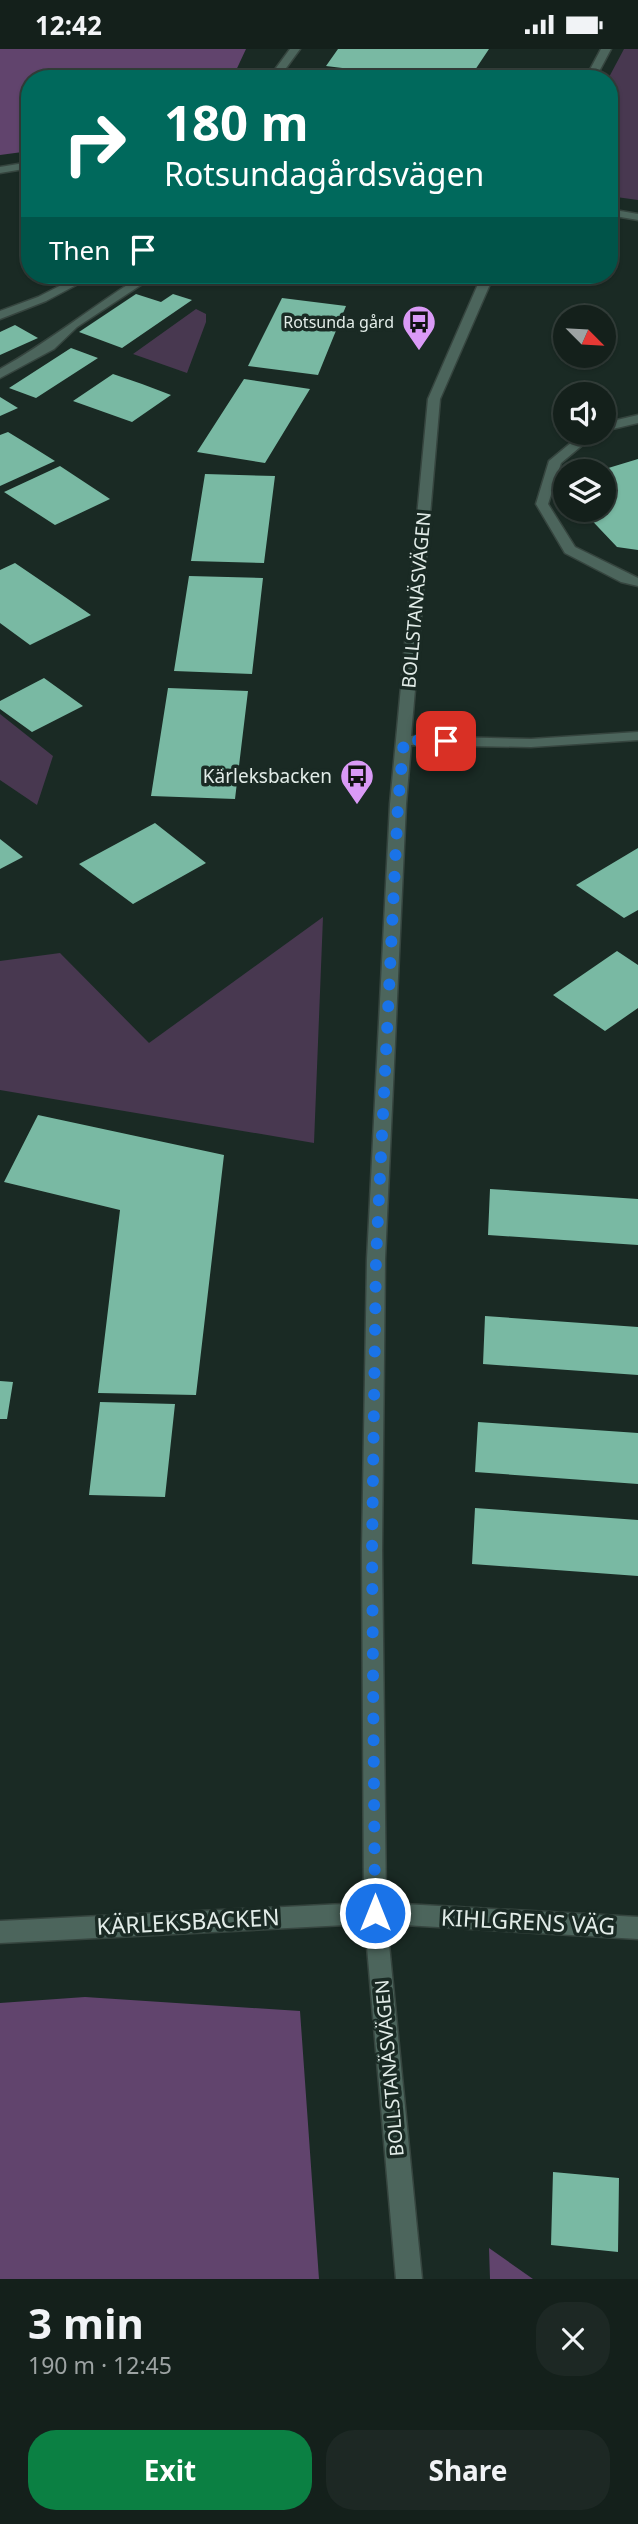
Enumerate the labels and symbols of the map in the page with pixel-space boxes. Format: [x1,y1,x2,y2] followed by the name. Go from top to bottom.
[400,303,438,352] bus stop icon: Rotsunda gård
[553,305,616,367] north arrow
[283,311,394,333] place label: Rotsunda gård
[395,511,437,689] street label: BOLLSTANÄSVÄGEN
[416,711,476,771] pin
[338,757,376,806] bus stop icon: Kärleksbacken
[203,763,332,789] place label: Kärleksbacken
[338,1876,412,1950] position arrow
[96,1900,280,1942] street label: KÄRLEKSBACKEN
[440,1900,616,1942] street label: KIHLGRENS VÄG
[368,1979,410,2157] street label: BOLLSTANÄSVÄGEN

